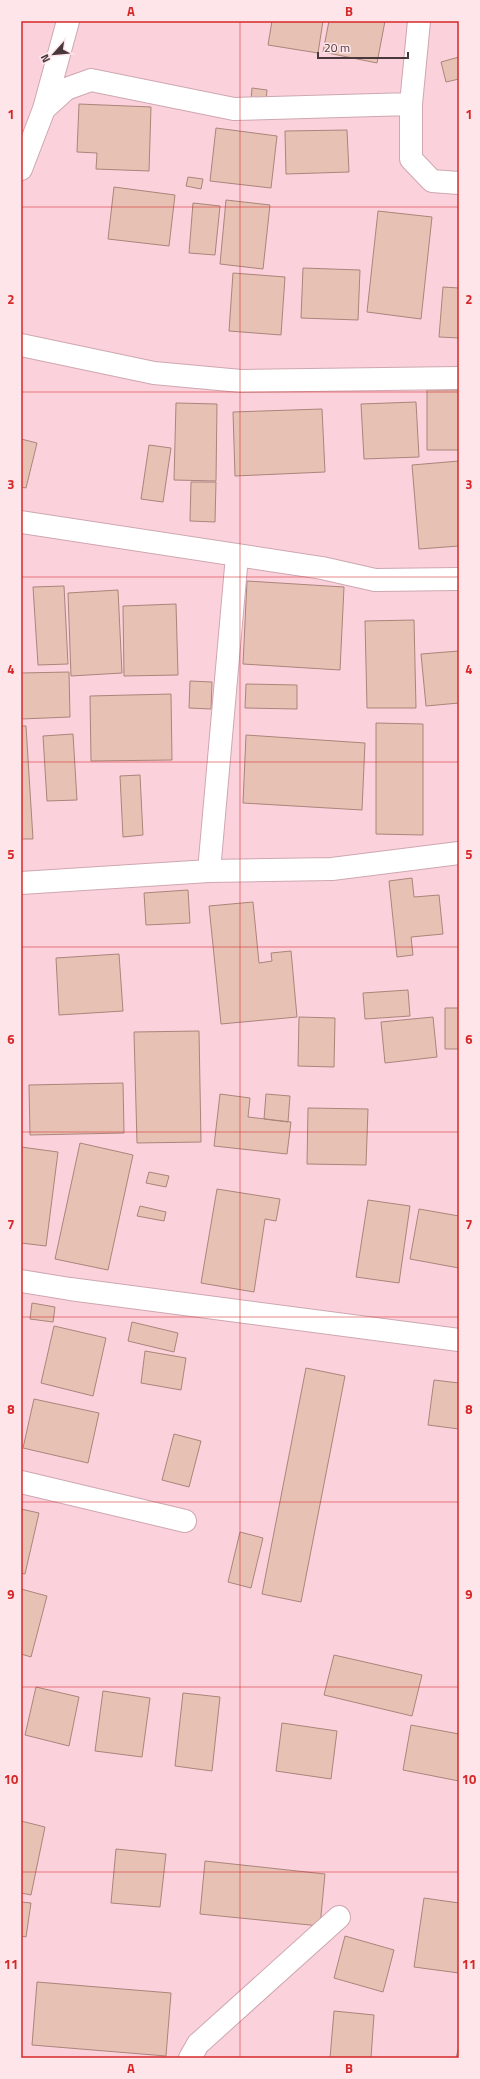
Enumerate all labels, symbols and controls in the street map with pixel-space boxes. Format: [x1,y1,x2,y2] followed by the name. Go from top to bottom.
[127,1,135,21] text: A
[345,1,353,21] text: B
[34,34,74,74] north arrow
[318,34,408,60] scale bar
[324,38,350,57] text: 20 m
[36,52,54,66] text: N
[7,104,15,124] text: 1
[465,104,473,124] text: 1
[7,289,15,309] text: 2
[465,289,473,309] text: 2
[7,474,15,494] text: 3
[465,474,473,494] text: 3
[7,659,15,679] text: 4
[465,659,473,679] text: 4
[7,844,15,864] text: 5
[465,844,473,864] text: 5
[7,1029,15,1049] text: 6
[465,1029,473,1049] text: 6
[7,1214,15,1234] text: 7
[465,1214,473,1234] text: 7
[7,1399,15,1419] text: 8
[465,1399,473,1419] text: 8
[7,1584,15,1604] text: 9
[465,1584,473,1604] text: 9
[4,1769,18,1789] text: 10
[462,1769,476,1789] text: 10
[4,1954,18,1974] text: 11
[462,1954,476,1974] text: 11
[127,2058,135,2078] text: A
[345,2058,353,2078] text: B

